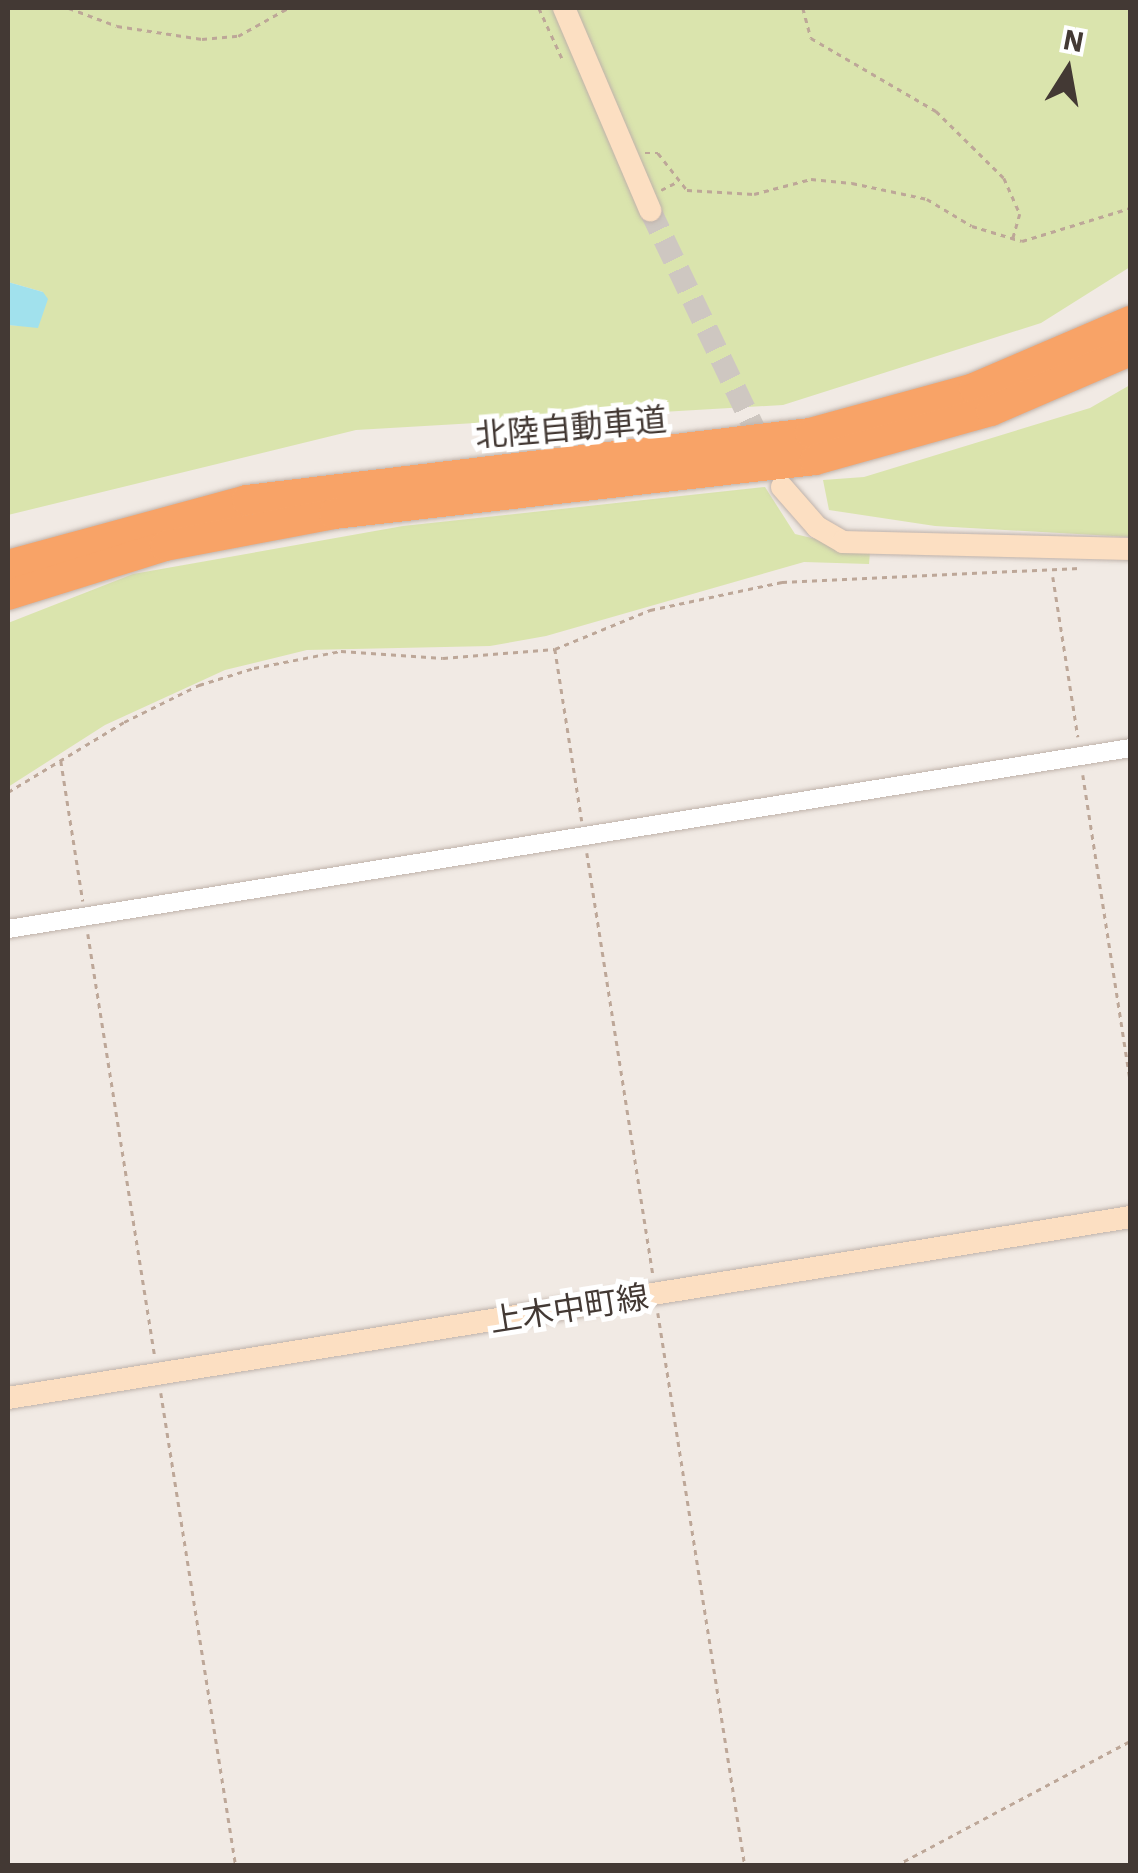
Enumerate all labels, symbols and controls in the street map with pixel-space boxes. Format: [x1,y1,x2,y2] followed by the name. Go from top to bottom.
[1018,20,1118,120] north arrow
[1060,20,1087,60] text: N
[474,400,668,454] street label: 北陸自動車道
[487,1277,651,1339] street label: 上木中町線

